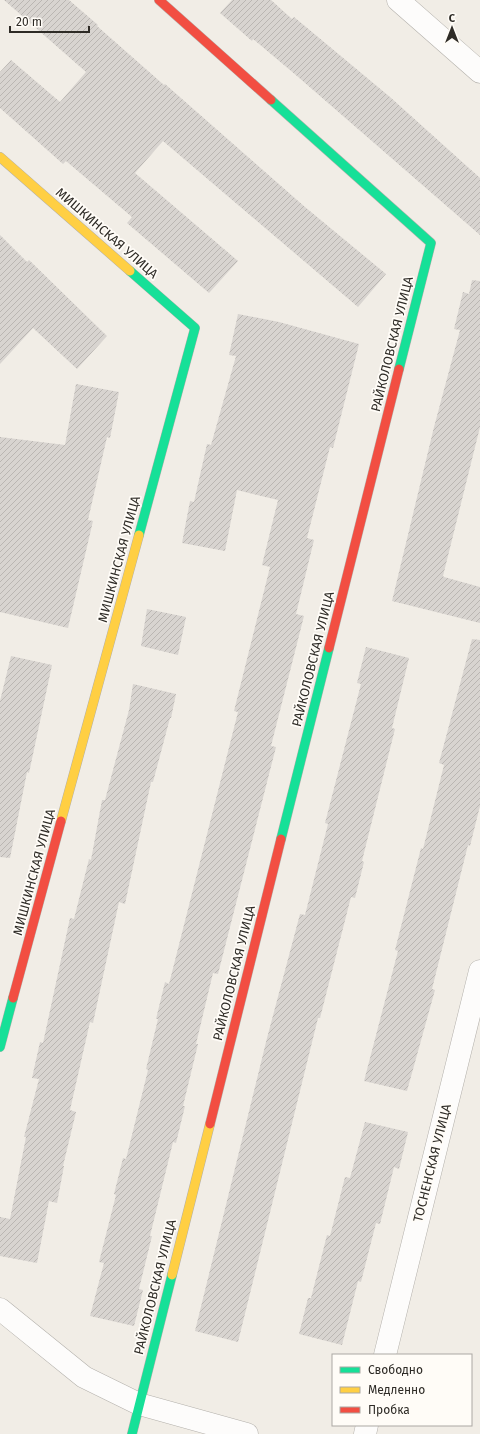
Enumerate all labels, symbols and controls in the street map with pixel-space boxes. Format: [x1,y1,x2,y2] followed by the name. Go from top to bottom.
[10,8,89,34] scale bar
[432,8,472,48] north arrow
[449,12,456,25] text: С
[16,15,42,29] text: 20 m
[53,185,162,282] street label: МИШКИНСКАЯ УЛИЦА
[368,274,416,413] street label: РАЙКОЛОВСКАЯ УЛИЦА
[95,494,143,624] street label: МИШКИНСКАЯ УЛИЦА
[289,589,337,728] street label: РАЙКОЛОВСКАЯ УЛИЦА
[10,807,58,937] street label: МИШКИНСКАЯ УЛИЦА
[210,903,258,1042] street label: РАЙКОЛОВСКАЯ УЛИЦА
[410,1102,454,1224] street label: ТОСНЕНСКАЯ УЛИЦА
[131,1217,179,1356] street label: РАЙКОЛОВСКАЯ УЛИЦА
[332,1354,472,1426] legend
[368,1363,423,1377] text: Свободно
[368,1383,425,1397] text: Медленно
[368,1403,410,1417] text: Пробка

